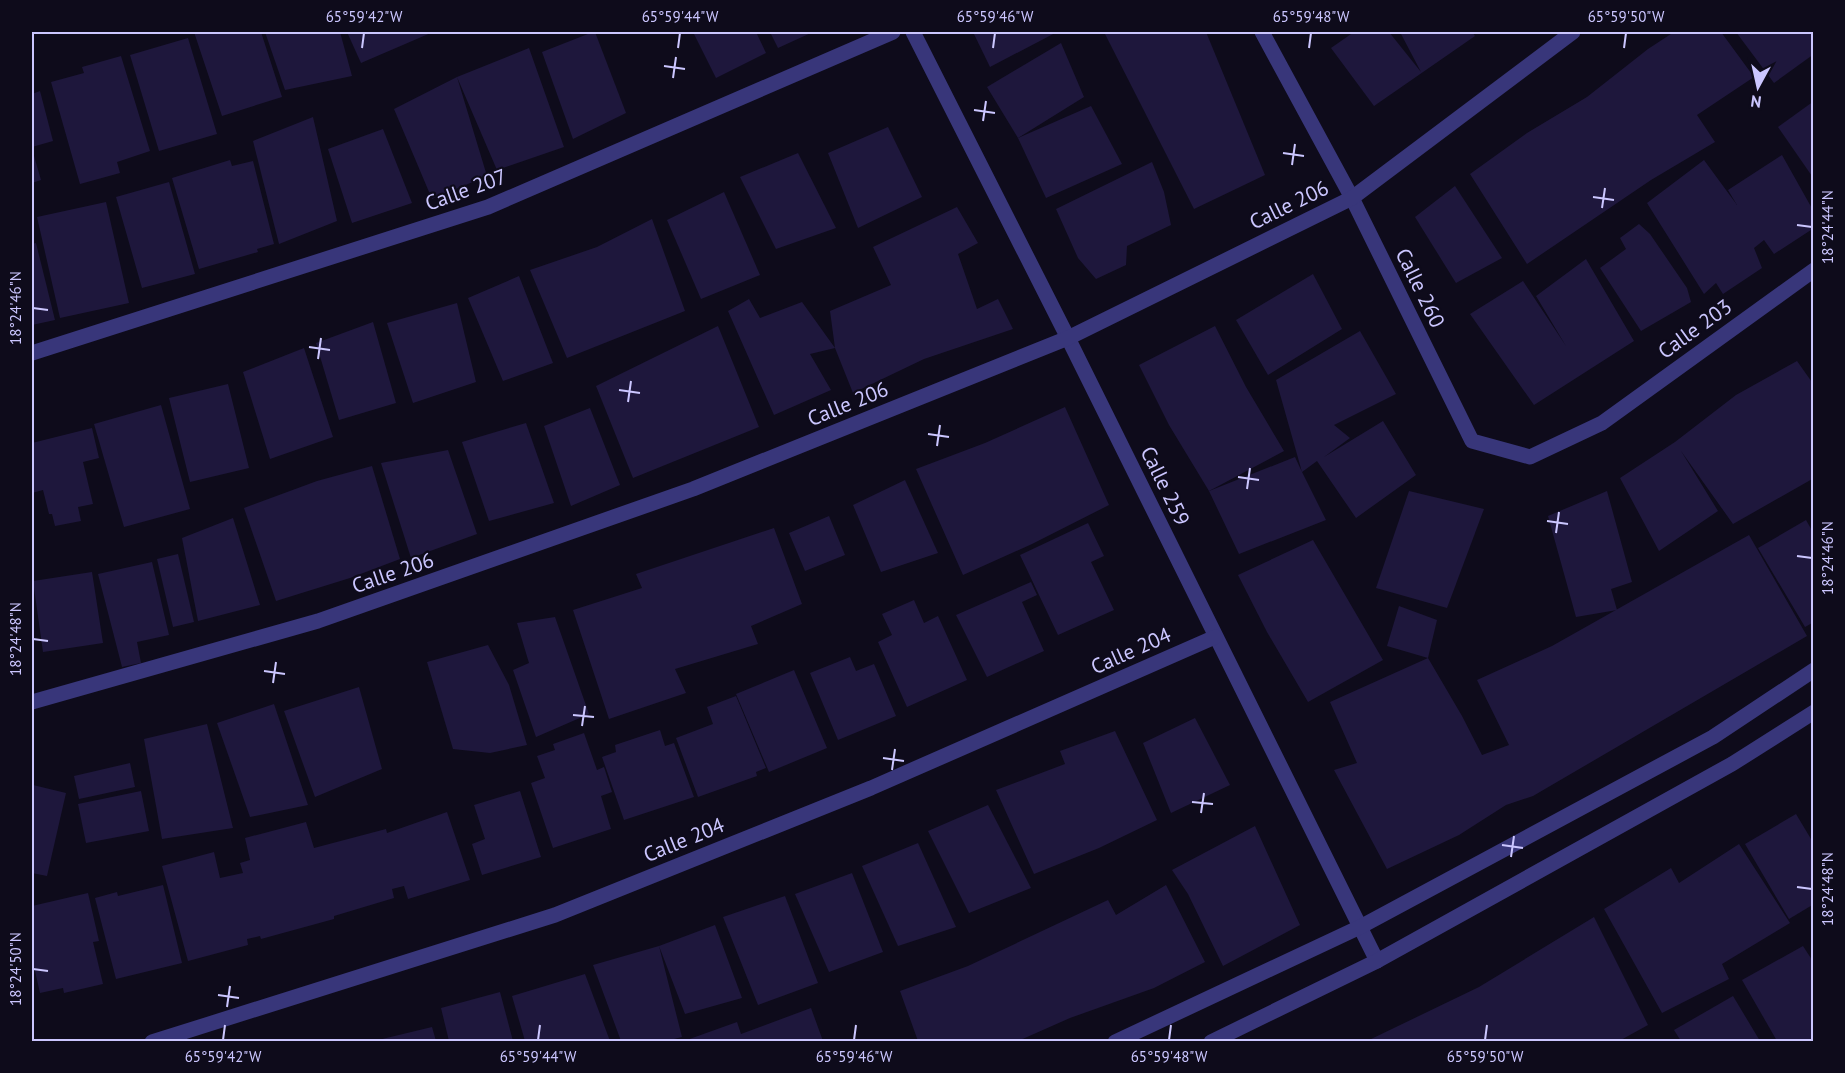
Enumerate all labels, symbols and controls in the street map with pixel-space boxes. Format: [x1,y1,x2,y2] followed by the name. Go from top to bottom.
[326,7,403,26] text: 65°59'42"W
[642,7,719,26] text: 65°59'44"W
[957,7,1034,26] text: 65°59'46"W
[1273,7,1350,26] text: 65°59'48"W
[1588,7,1665,26] text: 65°59'50"W
[1728,57,1788,117] north arrow
[1749,91,1763,112] text: N
[421,162,510,217] street label: Calle 207
[1245,174,1333,235] street label: Calle 206
[1818,190,1837,264] text: 18°24'44"N
[1390,244,1451,332] street label: Calle 260
[6,271,25,345] text: 18°24'46"N
[1652,293,1737,364] street label: Calle 203
[803,375,892,432] street label: Calle 206
[1135,442,1196,530] street label: Calle 259
[1818,521,1837,595] text: 18°24'46"N
[348,546,437,599] street label: Calle 206
[6,602,25,676] text: 18°24'48"N
[1087,621,1175,680] street label: Calle 204
[639,811,728,868] street label: Calle 204
[1818,852,1837,926] text: 18°24'48"N
[6,932,25,1006] text: 18°24'50"N
[185,1047,262,1066] text: 65°59'42"W
[500,1047,577,1066] text: 65°59'44"W
[816,1047,893,1066] text: 65°59'46"W
[1131,1047,1208,1066] text: 65°59'48"W
[1447,1047,1524,1066] text: 65°59'50"W

